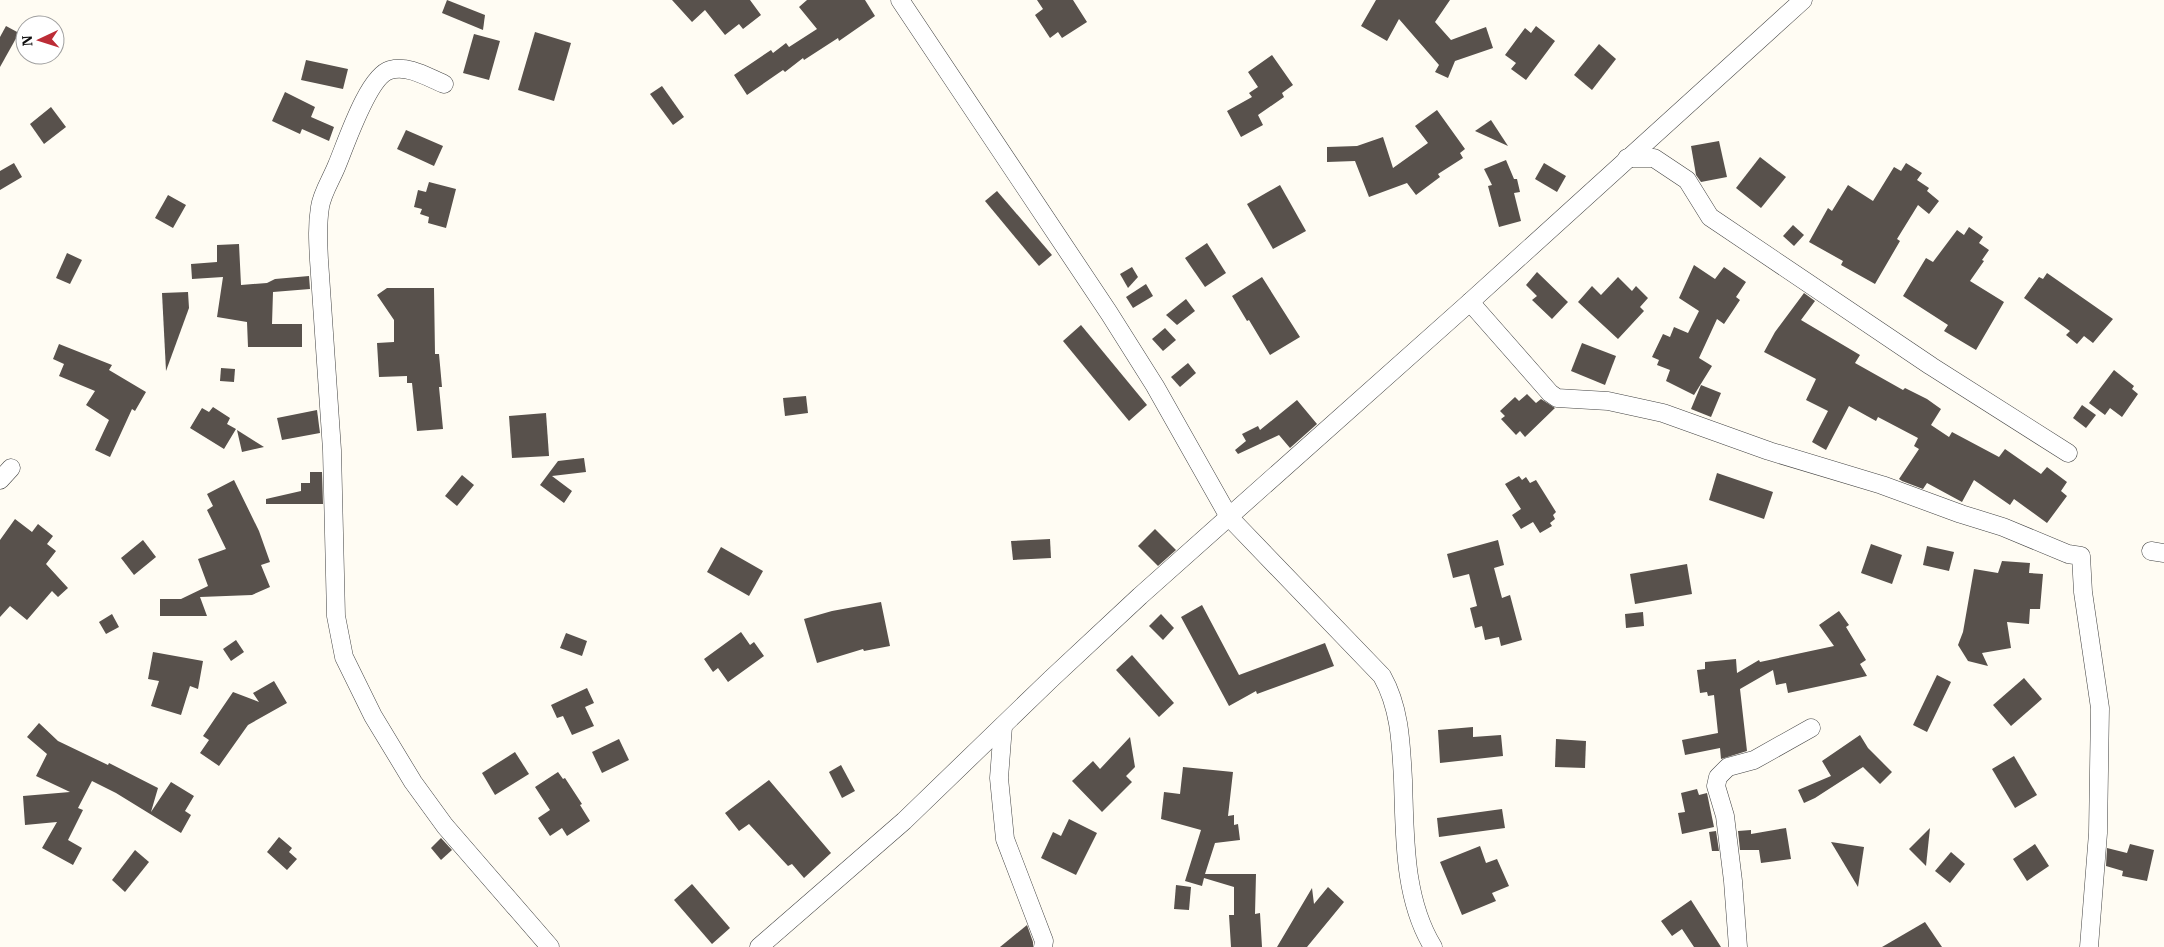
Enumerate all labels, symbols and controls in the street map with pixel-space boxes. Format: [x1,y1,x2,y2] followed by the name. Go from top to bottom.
[15,15,65,65] north arrow
[18,35,36,47] text: N

